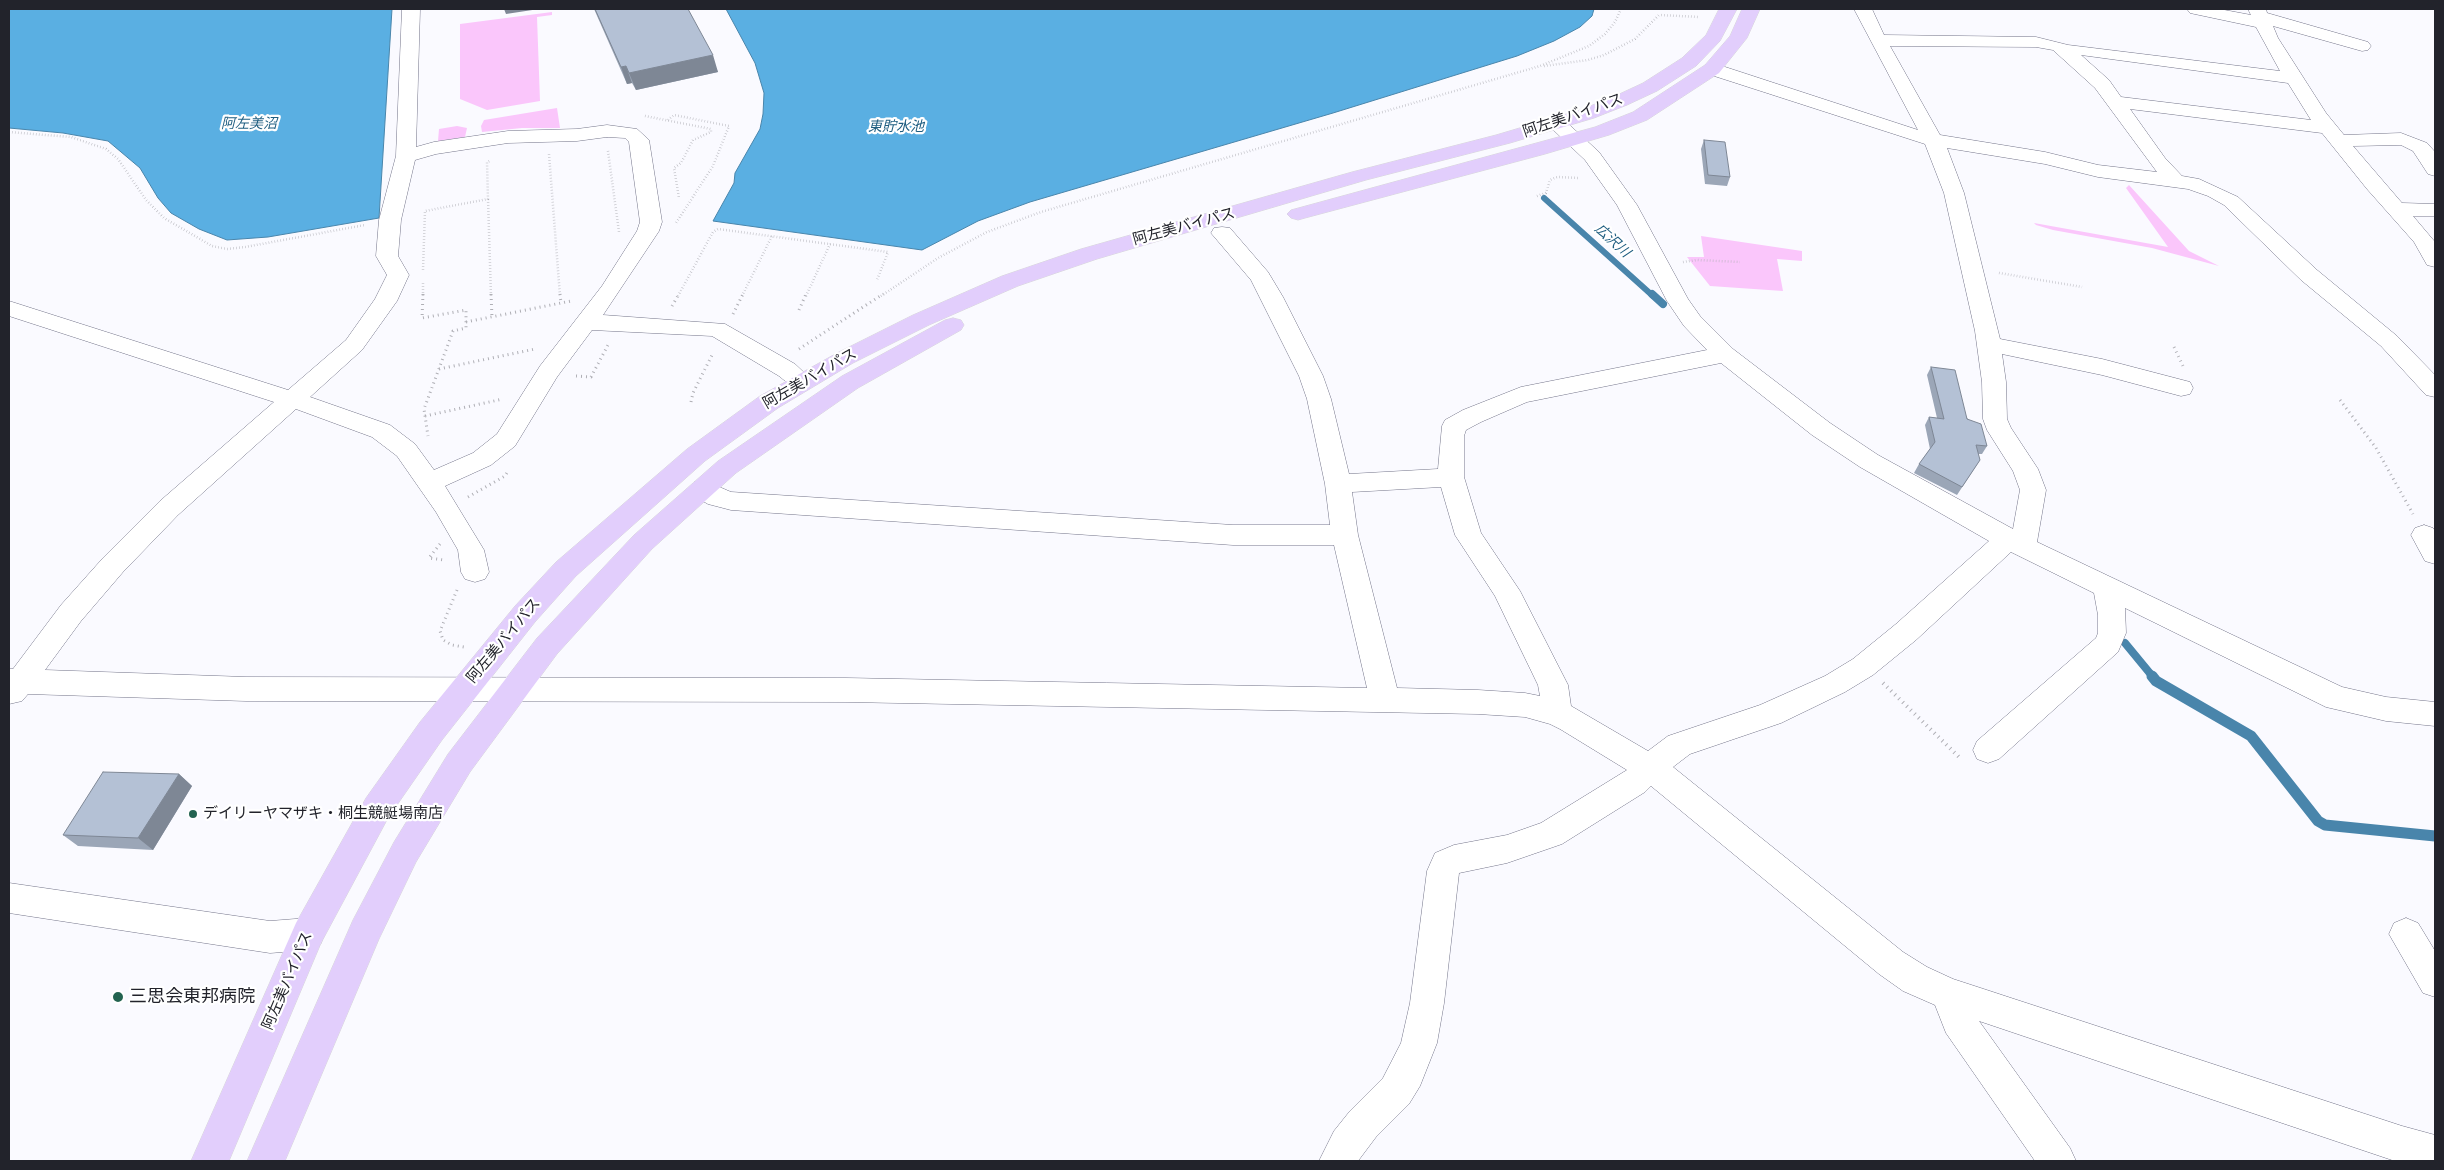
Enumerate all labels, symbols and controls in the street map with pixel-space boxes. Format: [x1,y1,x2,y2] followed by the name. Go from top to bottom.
[1520,90,1626,142] street label: 阿左美バイパス
[221,116,277,132] water label: 阿左美沼
[868,119,924,135] water label: 東貯水池
[1131,205,1237,249] street label: 阿左美バイパス
[1591,221,1633,261] water label: 広沢川
[760,345,860,413] street label: 阿左美バイパス
[463,595,545,687] street label: 阿左美バイパス
[203,805,443,823] place label: デイリーヤマザキ・桐生競艇場南店
[187,808,199,820] marker: デイリーヤマザキ・桐生競艇場南店
[259,929,317,1033] street label: 阿左美バイパス
[129,986,255,1008] place label: 三思会東邦病院
[111,990,125,1004] marker: 三思会東邦病院

